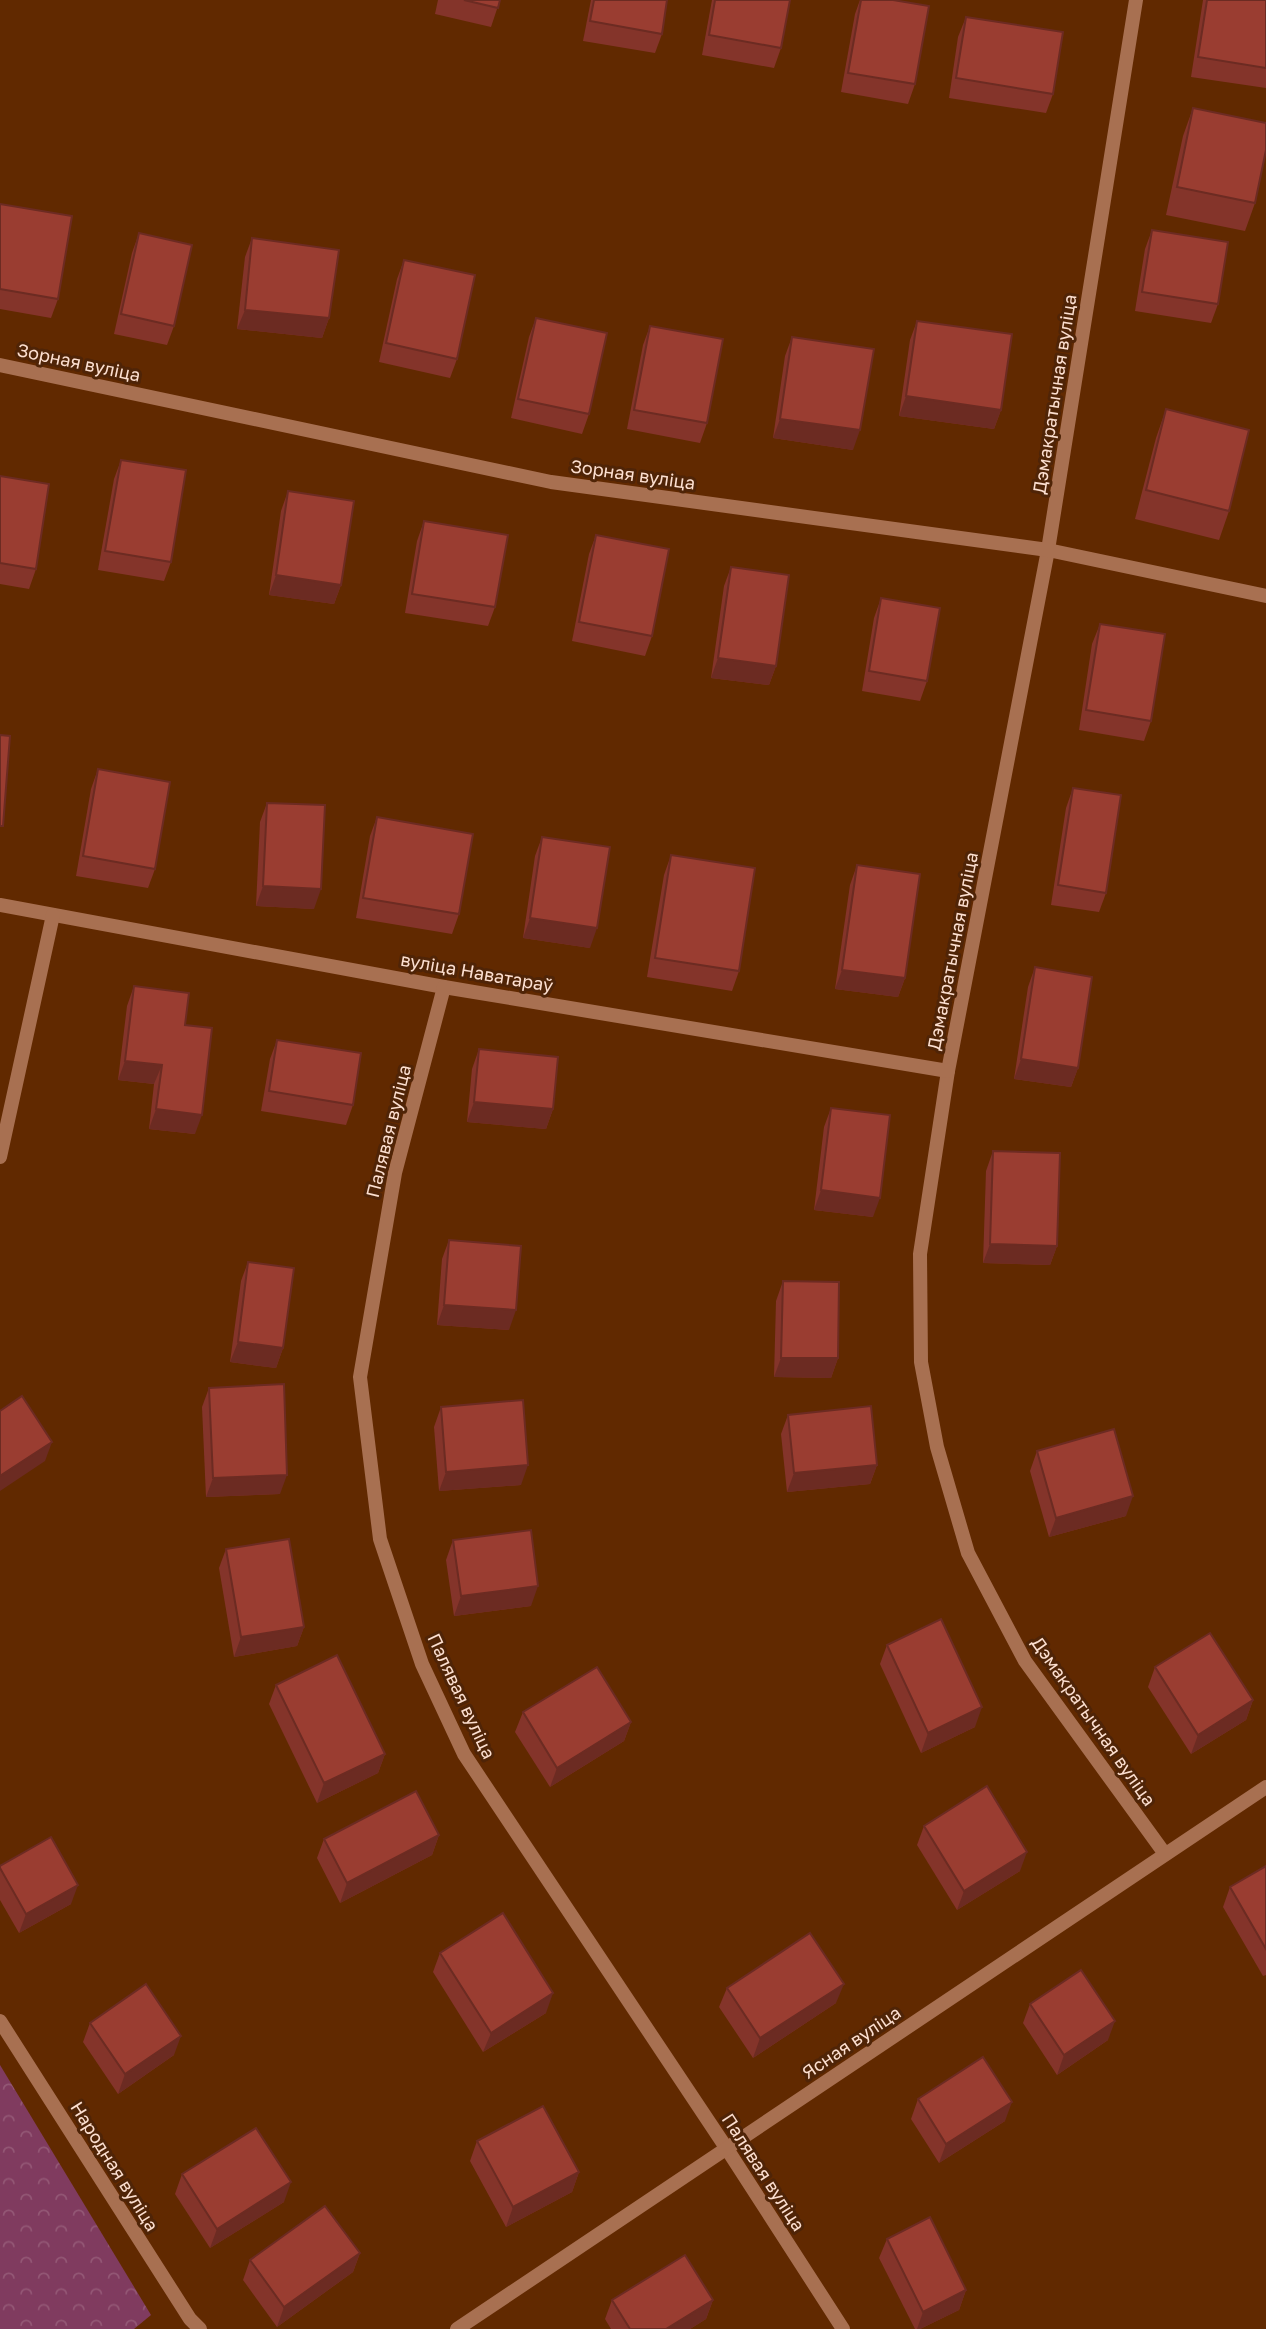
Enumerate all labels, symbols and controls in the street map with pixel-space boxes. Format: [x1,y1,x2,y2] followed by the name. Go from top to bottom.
[1027,293,1081,495] street label: Дэмакратычная вуліца
[15,338,143,386] street label: Зорная вуліца
[569,454,697,494] street label: Зорная вуліца
[922,850,982,1052] street label: Дэмакратычная вуліца
[399,948,555,996] street label: вуліца Наватараў
[361,1062,415,1200] street label: Палявая вуліца
[423,1630,501,1762] street label: Палявая вуліца
[1027,1632,1161,1810] street label: Дэмакратычная вуліца
[797,2001,905,2083] street label: Ясная вуліца
[66,2097,164,2235] street label: Народная вуліца
[718,2109,810,2235] street label: Палявая вуліца

